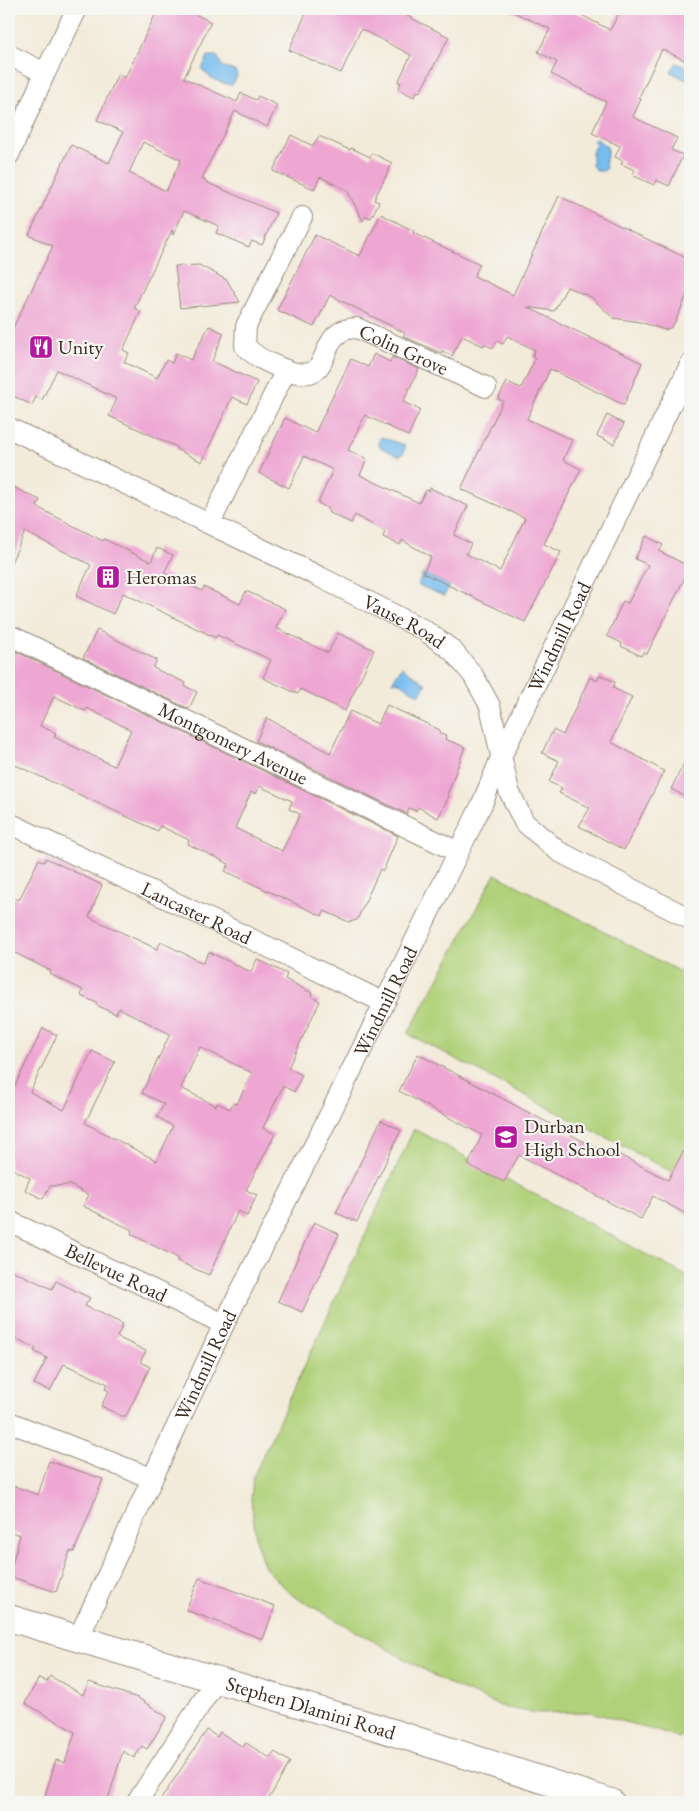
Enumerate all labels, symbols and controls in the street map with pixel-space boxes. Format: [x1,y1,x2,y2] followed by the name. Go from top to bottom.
[355,318,453,381] street label: Colin Grove
[28,334,54,360] restaurant icon: Unity
[58,334,103,360] place label: Unity
[95,564,121,590] building icon: Heromas
[126,564,197,590] place label: Heromas
[521,576,597,696] street label: Windmill Road
[359,588,451,655] street label: Vause Road
[154,696,313,791] street label: Montgomery Avenue
[137,875,257,951] street label: Lancaster Road
[347,941,424,1061] street label: Windmill Road
[524,1113,620,1162] place label: Durban High School
[493,1124,519,1150] school or university icon: Durban High School
[61,1237,172,1308] street label: Bellevue Road
[168,1304,243,1425] street label: Windmill Road
[223,1670,400,1746] street label: Stephen Dlamini Road

